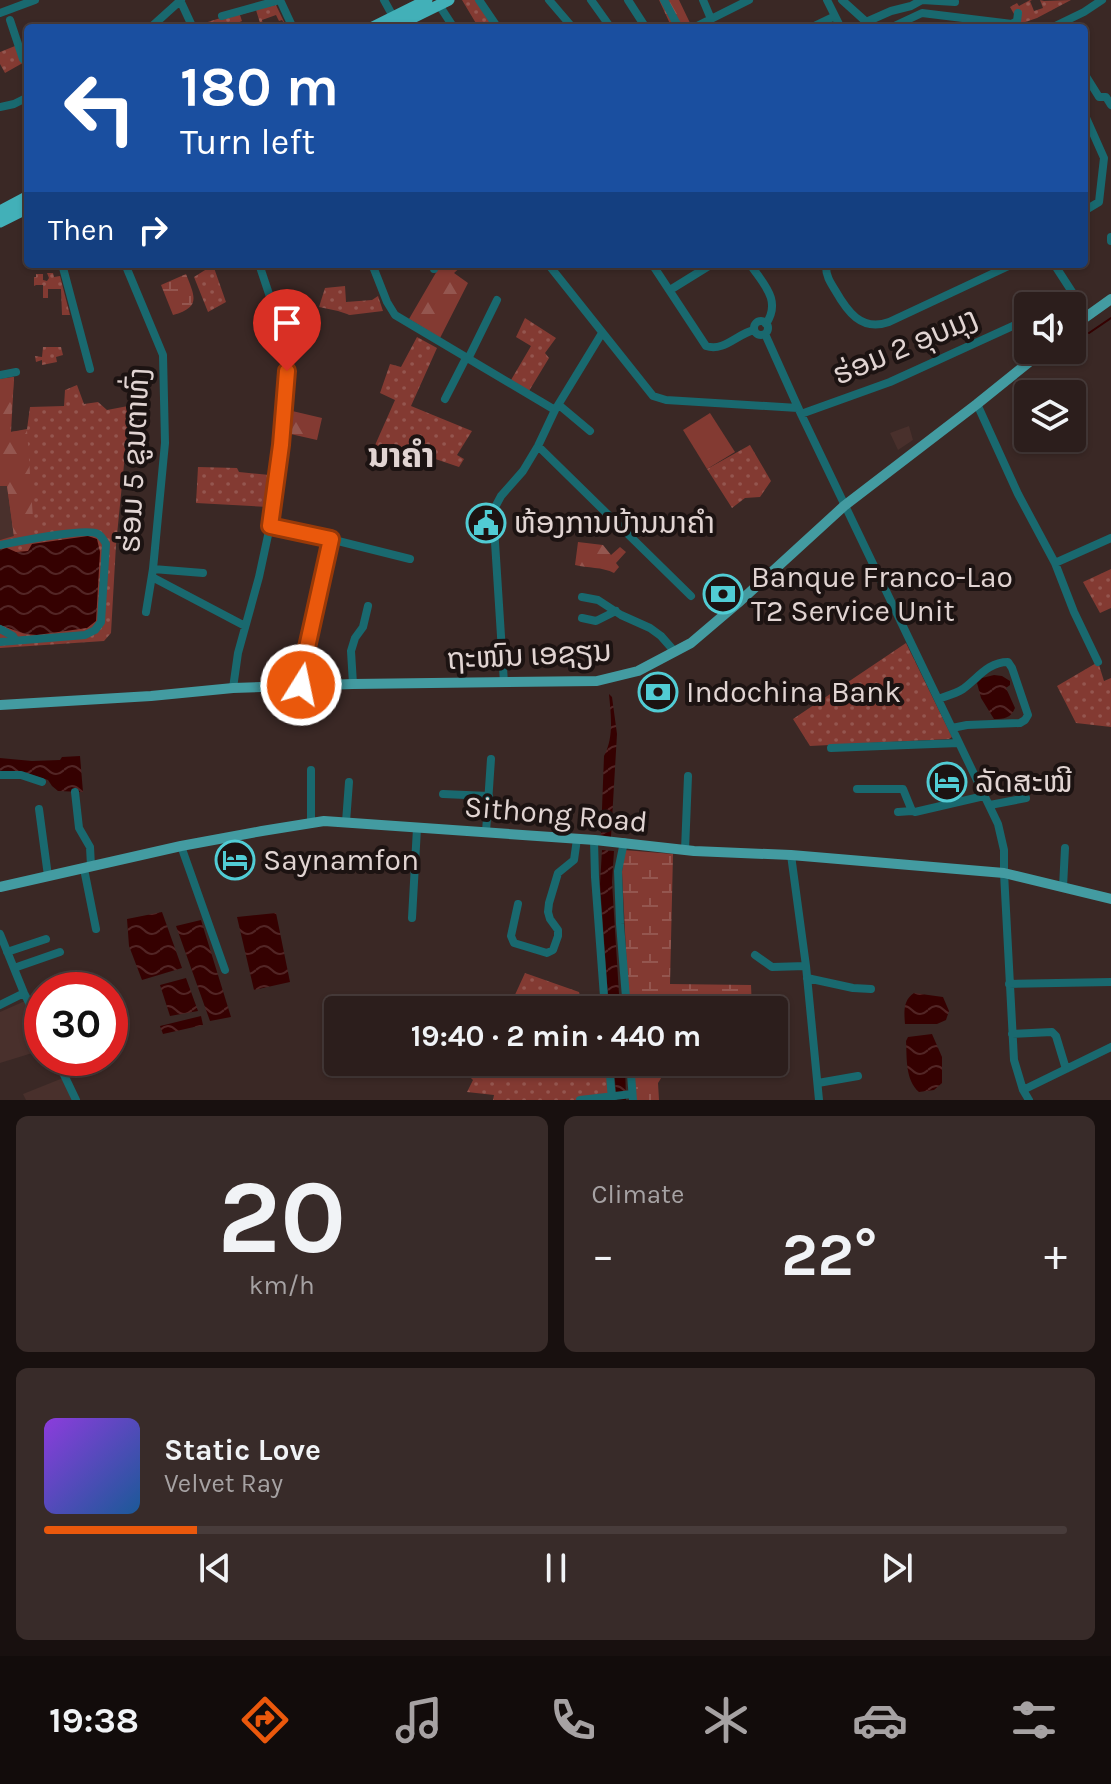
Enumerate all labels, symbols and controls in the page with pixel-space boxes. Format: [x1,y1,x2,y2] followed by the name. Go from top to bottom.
[180,54,339,119] text: 180 m
[48,56,152,160] icon: left
[180,121,315,163] text: Turn left
[131,208,175,252] icon: right
[48,212,115,248] text: Then
[253,289,321,371] pin
[1014,292,1086,452] map controls
[1014,292,1086,364] button: sound
[827,299,983,393] street label: ຮ່ອມ 2 ອຸບມຸງ
[265,301,309,345] icon: arrive
[108,366,158,554] street label: ຮ່ອມ 5 ຂູນຕາທົ່ງ
[1014,380,1086,452] button: layers
[368,436,434,476] district label: ນາຄຳ
[465,502,507,544] public building icon: ຫ້ອງການບ້ານນາຄໍາ
[514,505,715,541] place label: ຫ້ອງການບ້ານນາຄໍາ
[751,559,1013,629] place label: Banque Franco-Lao T2 Service Unit
[702,573,744,615] bank icon: Banque Franco-Lao T2 Service Unit
[445,633,613,677] street label: ຖະໜົນ ເອຊຽນ
[259,643,343,727] position arrow
[637,671,679,713] bank icon: Indochina Bank
[686,674,901,710] place label: Indochina Bank
[926,761,968,803] hotel icon: ລັດສະໝີ
[975,764,1073,800] place label: ລັດສະໝີ
[463,788,649,840] street label: Sithong Road
[214,839,256,881] hotel icon: Saynamfon
[263,842,419,878] place label: Saynamfon
[24,972,128,1076] speed limit sign: 30
[411,1018,701,1054] text: 19:40 · 2 min · 440 m
[217,1157,346,1278] text: 20
[592,1179,684,1210] text: Climate
[781,1220,877,1290] text: 22°
[592,1230,615,1281] text: −
[1044,1230,1067,1281] text: +
[249,1270,315,1301] text: km/h
[164,1432,321,1468] text: Static Love
[164,1468,283,1499] text: Velvet Ray
[193,1546,237,1590] icon: previous
[534,1546,578,1590] icon: pause
[875,1546,919,1590] icon: next
[237,1692,293,1748] icon: directions
[391,1692,447,1748] icon: music
[545,1692,601,1748] icon: phone
[698,1692,754,1748] icon: climate
[852,1692,908,1748] icon: car
[1006,1692,1062,1748] icon: filters
[49,1699,139,1741] text: 19:38

